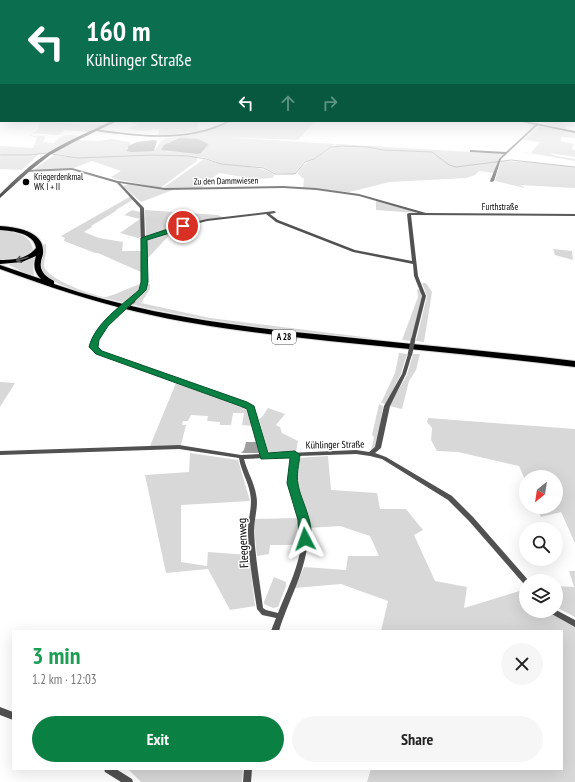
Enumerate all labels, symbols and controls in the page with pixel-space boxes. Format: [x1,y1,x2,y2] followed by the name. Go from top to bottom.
[86,12,150,49] text: 160 m
[20,16,72,68] icon: left
[86,48,192,71] text: Kühlinger Straße
[235,92,257,114] icon: left
[277,92,299,114] icon: ahead
[319,92,341,114] icon: right
[34,171,84,192] place label: Kriegerdenkmal WK I + II
[193,174,259,187] street label: Zu den Dammwiesen
[21,177,31,187] marker: Kriegerdenkmal WK I + II
[482,201,518,212] street label: Furthstraße
[166,209,200,243] pin
[172,215,194,237] icon: arrive
[15,256,28,264] one-way arrow
[272,330,296,344] road number: A 28
[306,437,364,452] street label: Kühlinger Straße
[519,470,563,514] north arrow
[519,470,563,618] map controls
[234,518,251,568] street label: Fleegenweg
[284,518,326,560] position arrow
[519,522,563,566] button: search
[519,574,563,618] button: layers
[32,640,80,671] text: 3 min
[501,643,543,685] button: close
[32,671,97,688] text: 1.2 km · 12:03
[32,716,284,762] button: Exit
[292,716,543,762] button: Share

